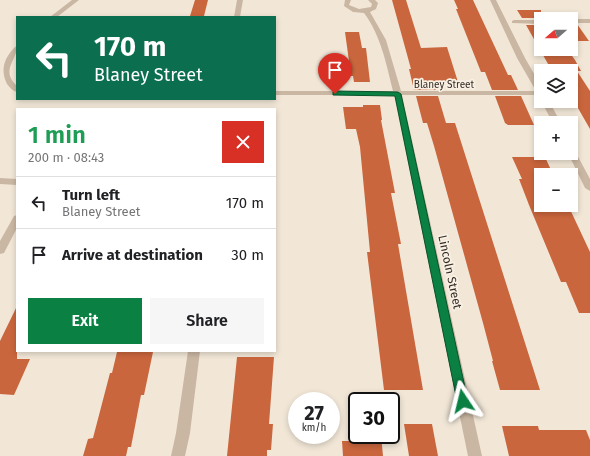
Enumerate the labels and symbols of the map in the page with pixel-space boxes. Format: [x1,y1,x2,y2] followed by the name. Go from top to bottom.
[534,12,578,56] north arrow
[318,53,352,94] pin
[414,79,475,91] street label: Blaney Street
[435,234,465,311] street label: Lincoln Street
[442,380,484,422] position arrow
[348,392,400,444] speed limit sign: 30

